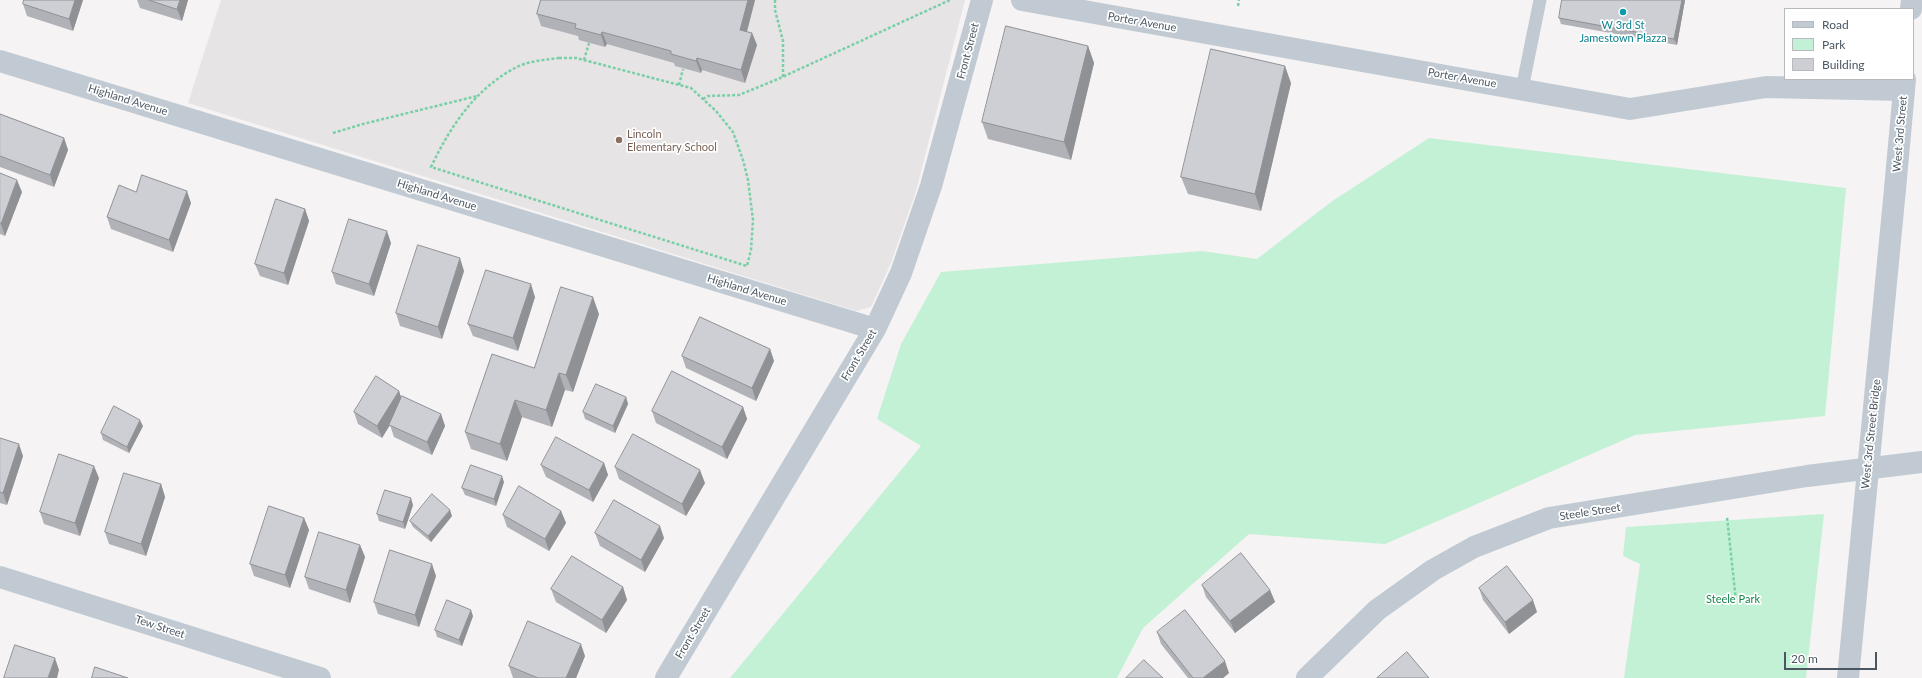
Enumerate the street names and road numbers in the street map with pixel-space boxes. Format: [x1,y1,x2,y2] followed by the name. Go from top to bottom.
[1107,9,1177,35] street label: Porter Avenue
[954,21,982,81] street label: Front Street
[1427,65,1497,91] street label: Porter Avenue
[87,82,169,118] street label: Highland Avenue
[1890,95,1910,173] street label: West 3rd Street
[396,177,478,213] street label: Highland Avenue
[706,272,788,308] street label: Highland Avenue
[839,327,879,383] street label: Front Street
[1859,378,1883,490] street label: West 3rd Street Bridge
[1559,501,1621,523] street label: Steele Street
[673,605,713,661] street label: Front Street
[134,613,186,641] street label: Tew Street

